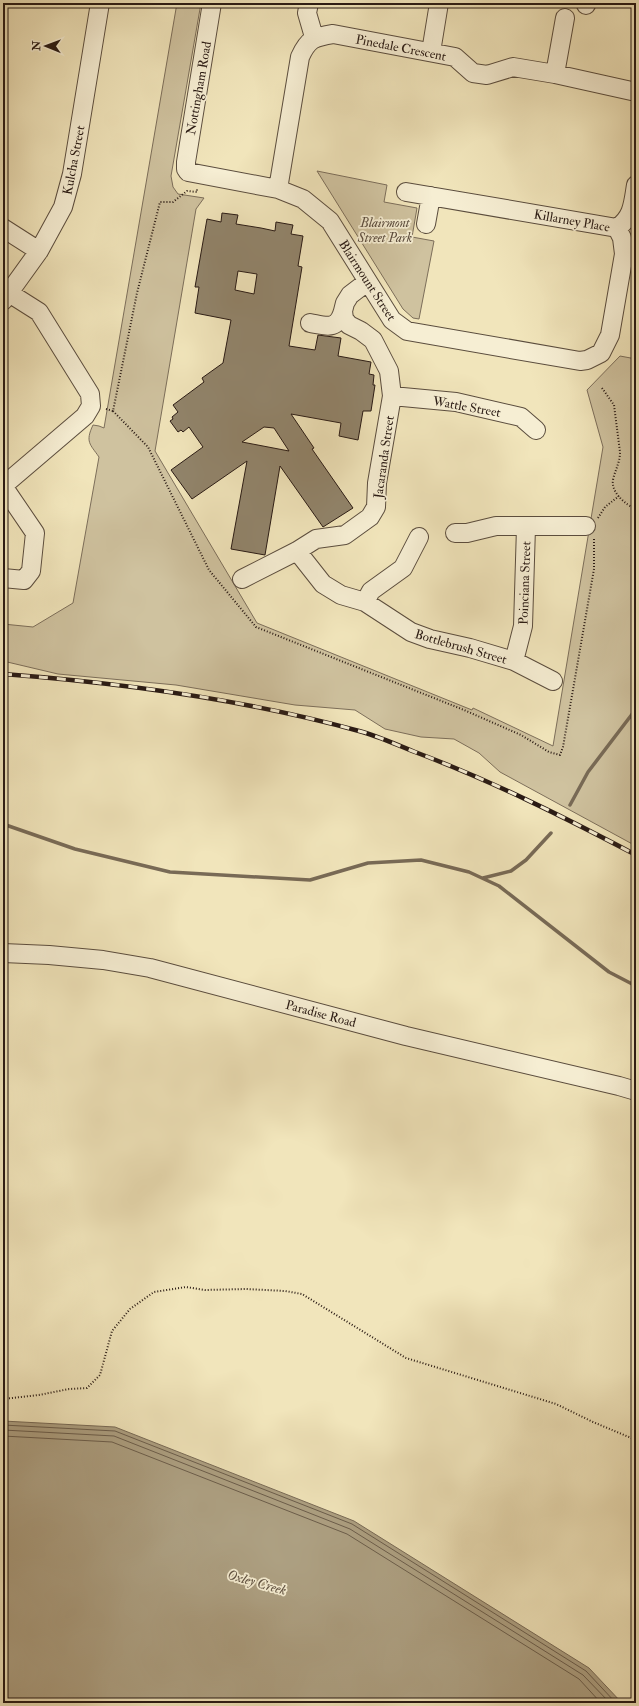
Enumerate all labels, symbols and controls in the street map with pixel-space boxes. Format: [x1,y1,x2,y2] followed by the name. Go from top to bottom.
[26,26,66,66] north arrow
[354,31,447,65] street label: Pinedale Crescent
[30,40,43,52] text: N
[183,40,215,136] street label: Nottingham Road
[59,124,89,196] street label: Kulcha Street
[532,206,612,237] street label: Killarney Place
[357,215,412,246] park label: Blairmont Street Park
[335,237,399,324] street label: Blairmount Street
[431,393,502,421] street label: Wattle Street
[370,415,398,501] street label: Jacaranda Street
[516,541,534,625] street label: Poinciana Street
[413,626,509,668] street label: Bottlebrush Street
[284,997,358,1031] street label: Paradise Road
[225,1566,289,1599] water label: Oxley Creek

